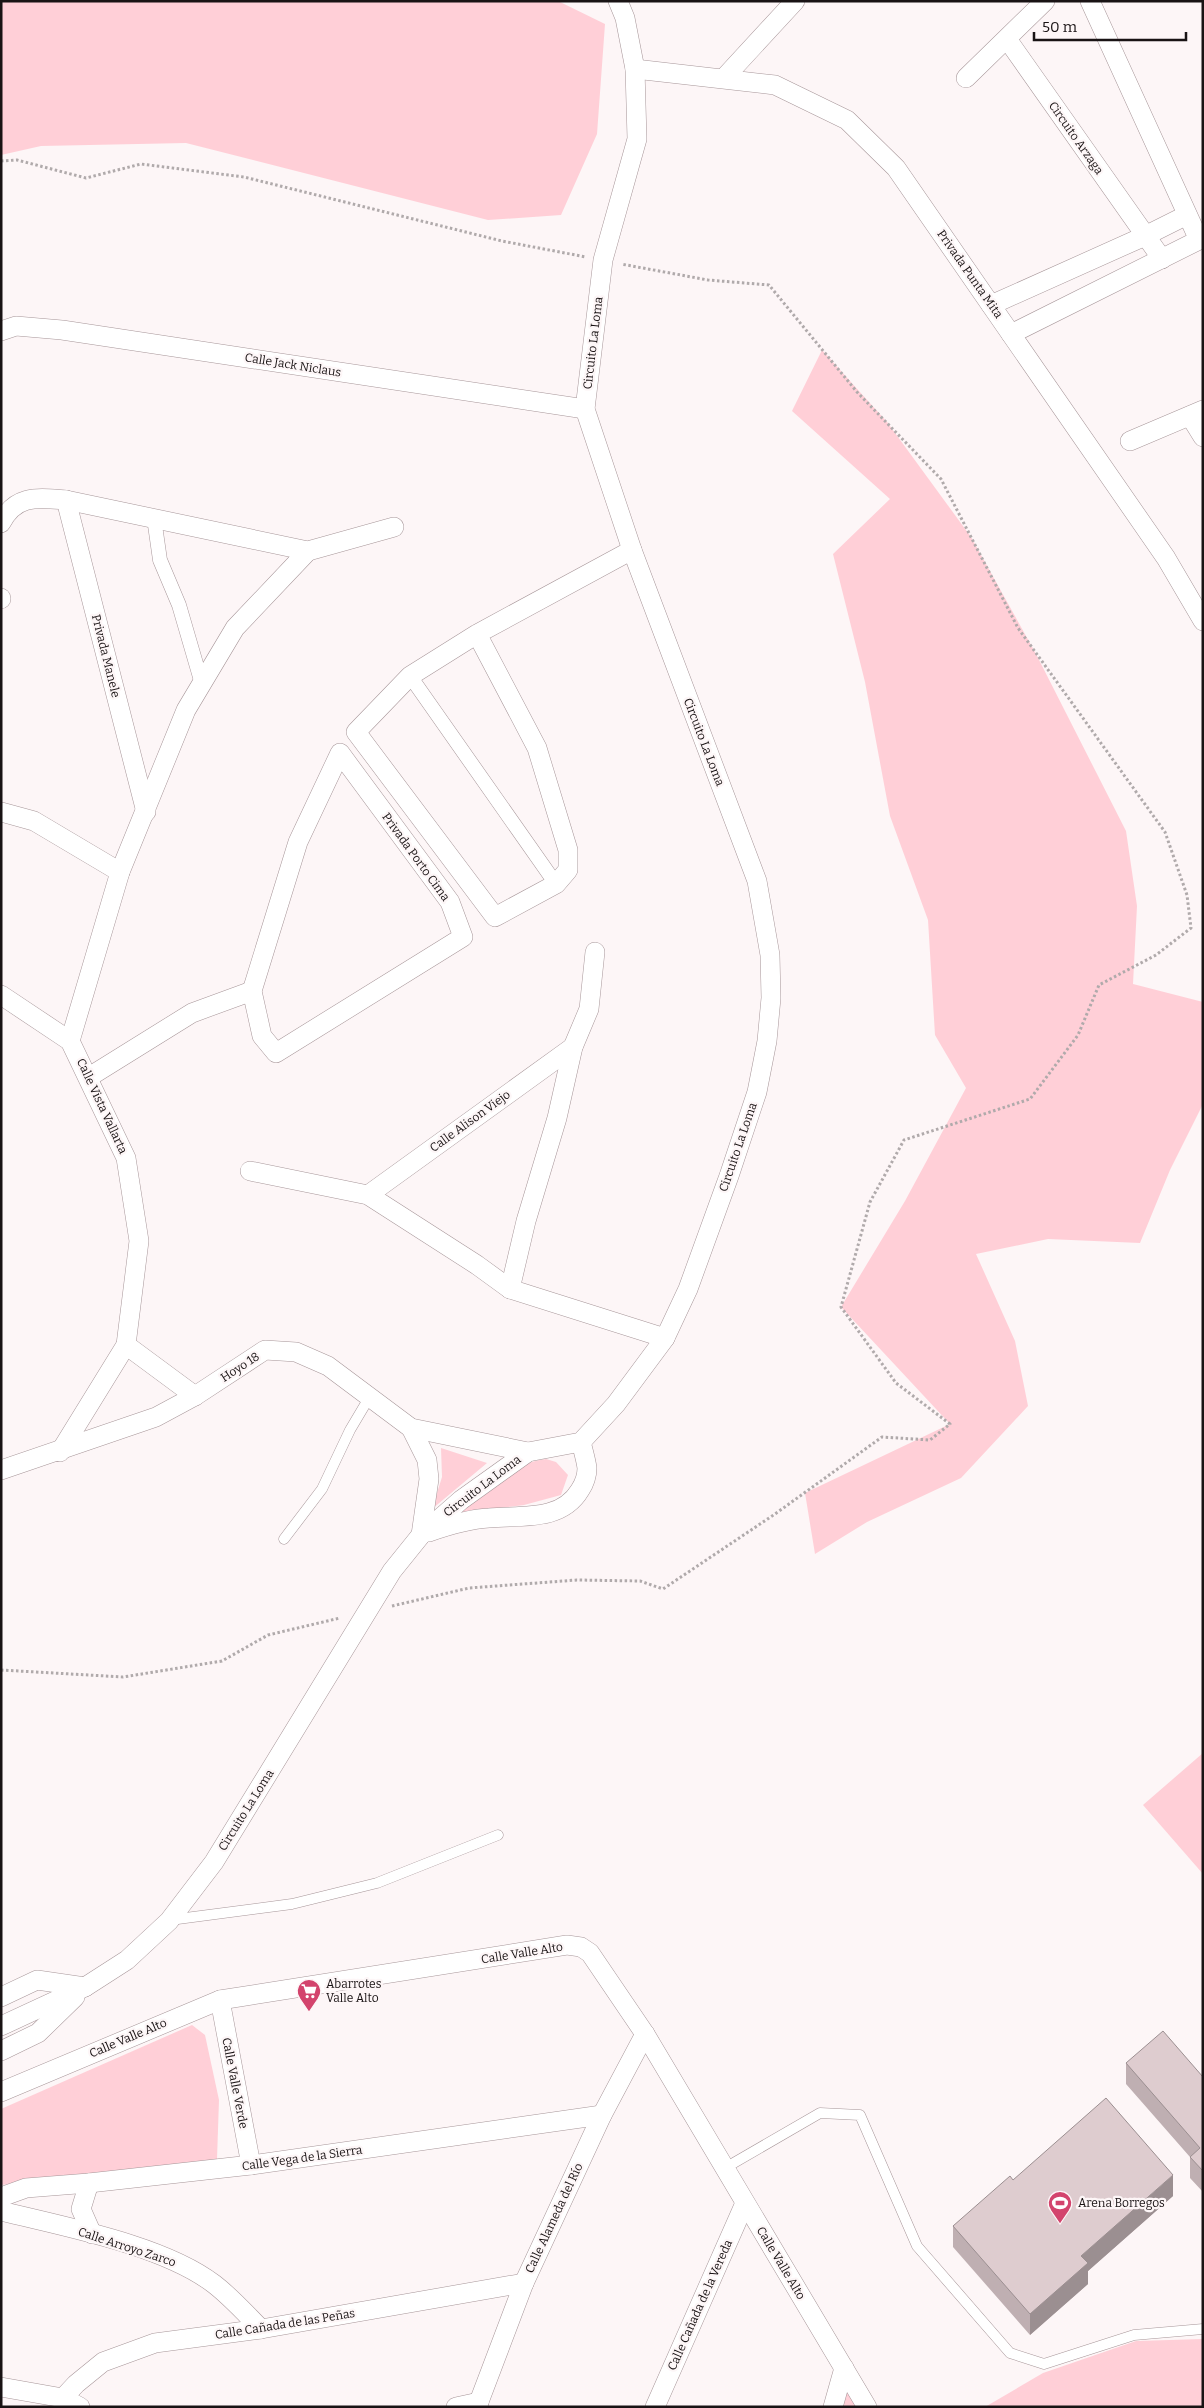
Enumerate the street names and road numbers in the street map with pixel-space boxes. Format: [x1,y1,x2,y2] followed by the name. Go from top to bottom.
[1046,99,1106,177] street label: Circuito Arzaga
[934,227,1006,321] street label: Privada Punta Mita
[580,295,606,390] street label: Circuito La Loma
[244,350,342,380] street label: Calle Jack Niclaus
[89,613,123,699] street label: Privada Manele
[681,696,727,788] street label: Circuito La Loma
[379,810,453,904] street label: Privada Porto Cima
[74,1056,130,1156] street label: Calle Vista Vallarta
[427,1087,513,1155] street label: Calle Alison Viejo
[716,1100,760,1193] street label: Circuito La Loma
[218,1349,262,1385] street label: Hoyo 18
[441,1452,524,1520] street label: Circuito La Loma
[215,1766,277,1853] street label: Circuito La Loma
[480,1940,564,1966] street label: Calle Valle Alto
[87,2015,169,2061] street label: Calle Valle Alto
[219,2036,251,2130] street label: Calle Valle Verde
[241,2143,364,2173] street label: Calle Vega de la Sierra
[522,2161,586,2275] street label: Calle Alameda del Río
[754,2224,808,2302] street label: Calle Valle Alto
[76,2225,178,2269] street label: Calle Arroyo Zarco
[665,2237,735,2372] street label: Calle Cañada de la Vereda
[214,2306,356,2342] street label: Calle Cañada de las Peñas

